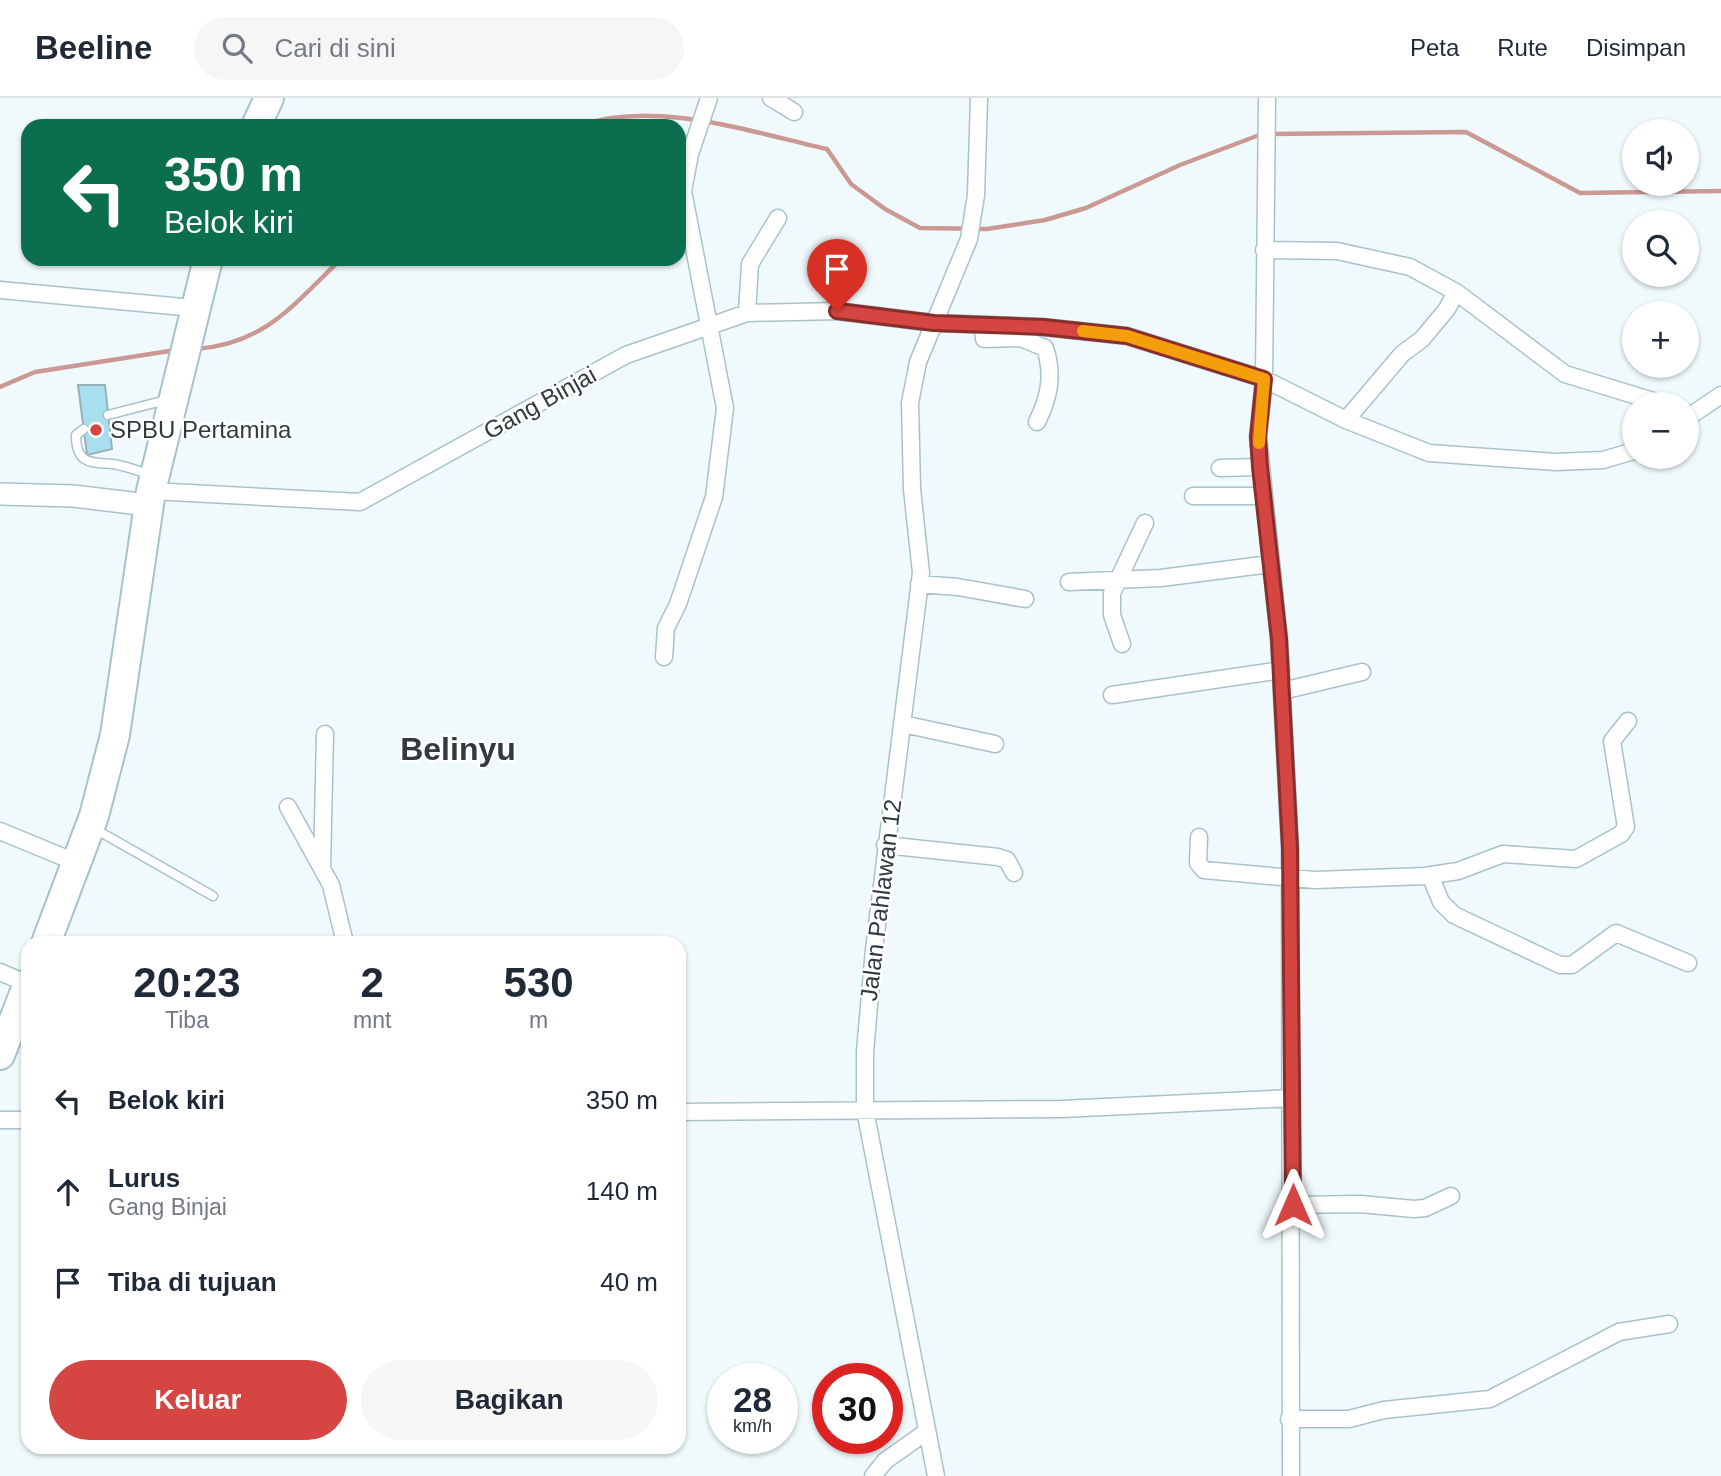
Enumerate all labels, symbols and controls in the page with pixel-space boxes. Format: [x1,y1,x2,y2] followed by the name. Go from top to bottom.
[194,17,684,80] search box
[35,29,152,66] text: Beeline
[218,29,256,67] icon: search
[274,33,396,63] text: Cari di sini
[1410,34,1459,61] text: Peta
[1497,34,1548,61] text: Rute
[1586,34,1686,61] text: Disimpan
[1622,119,1699,469] map controls
[1622,119,1699,196] button: sound
[49,147,140,238] icon: left
[164,147,303,201] text: 350 m
[164,204,294,240] text: Belok kiri
[1622,210,1699,287] button: search
[807,239,867,311] pin
[818,250,856,288] icon: arrive
[1622,301,1699,378] button: +
[479,361,601,444] street label: Gang Binjai
[1622,392,1699,469] button: −
[110,416,292,443] place label: SPBU Pertamina
[88,422,104,438] marker: SPBU Pertamina
[400,731,516,767] district label: Belinyu
[855,798,906,1002] street label: Jalan Pahlawan 12
[133,959,241,1006] text: 20:23
[360,959,384,1006] text: 2
[504,959,574,1006] text: 530
[165,1007,209,1033] text: Tiba
[353,1007,391,1033] text: mnt
[529,1007,548,1033] text: m
[49,1082,87,1120] icon: left
[108,1085,225,1115] text: Belok kiri
[586,1085,658,1115] text: 350 m
[108,1163,180,1193] text: Lurus
[1256,1168,1330,1242] position arrow
[49,1173,87,1211] icon: ahead
[586,1176,658,1206] text: 140 m
[108,1194,227,1220] text: Gang Binjai
[49,1264,87,1302] icon: arrive
[108,1267,277,1297] text: Tiba di tujuan
[600,1267,658,1297] text: 40 m
[49,1360,347,1440] button: Keluar
[361,1360,658,1440] button: Bagikan
[812,1363,903,1454] speed limit sign: 30
[733,1380,772,1419] text: 28
[733,1416,772,1436] text: km/h

